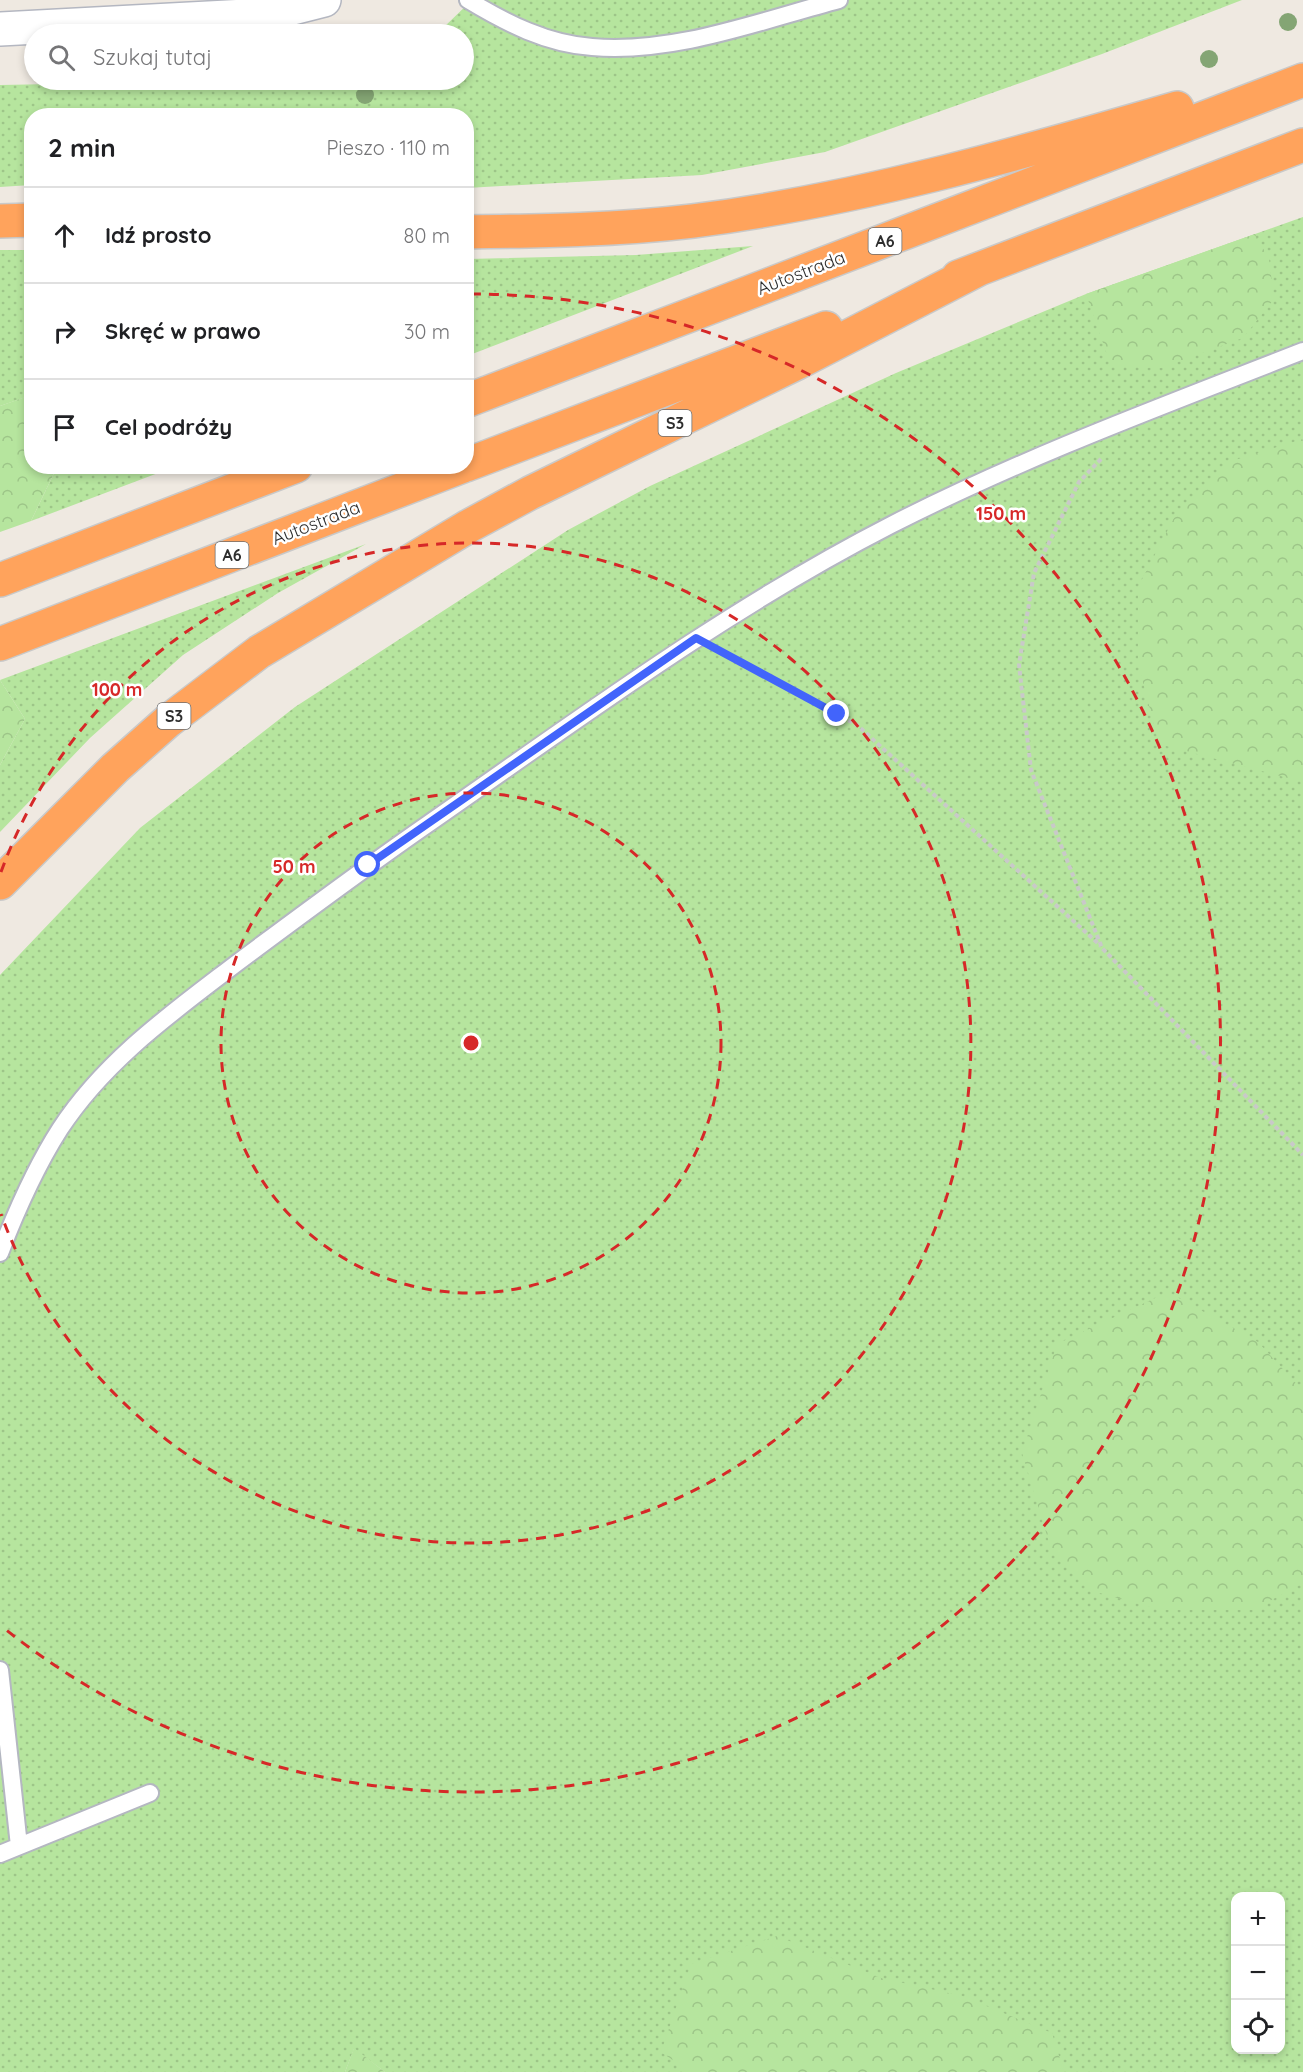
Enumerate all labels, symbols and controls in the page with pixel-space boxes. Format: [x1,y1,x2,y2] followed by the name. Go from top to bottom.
[24,24,474,90] search box
[45,41,78,74] icon: search
[93,43,212,71] text: Szukaj tutaj
[48,131,116,164] text: 2 min
[326,135,450,160] text: Pieszo · 110 m
[48,219,81,252] icon: ahead
[105,221,212,249] text: Idź prosto
[404,223,450,248] text: 80 m
[868,228,902,254] road number: A6
[753,245,848,300] street label: Autostrada
[48,315,81,348] icon: right
[105,317,261,345] text: Skręć w prawo
[404,319,450,344] text: 30 m
[658,410,692,436] road number: S3
[48,411,81,444] icon: arrive
[105,413,232,441] text: Cel podróży
[268,495,363,550] street label: Autostrada
[976,502,1026,525] text: 150 m
[216,542,248,568] road number: A6
[92,678,142,701] text: 100 m
[823,700,849,726] route end
[158,703,190,729] road number: S3
[354,851,380,877] route start
[272,855,316,878] text: 50 m
[461,1033,481,1053] centre of rings
[1231,1892,1285,2054] map controls
[1231,1892,1285,1946] button: +
[1231,1946,1285,2000] button: −
[1231,2000,1285,2054] button: locate

